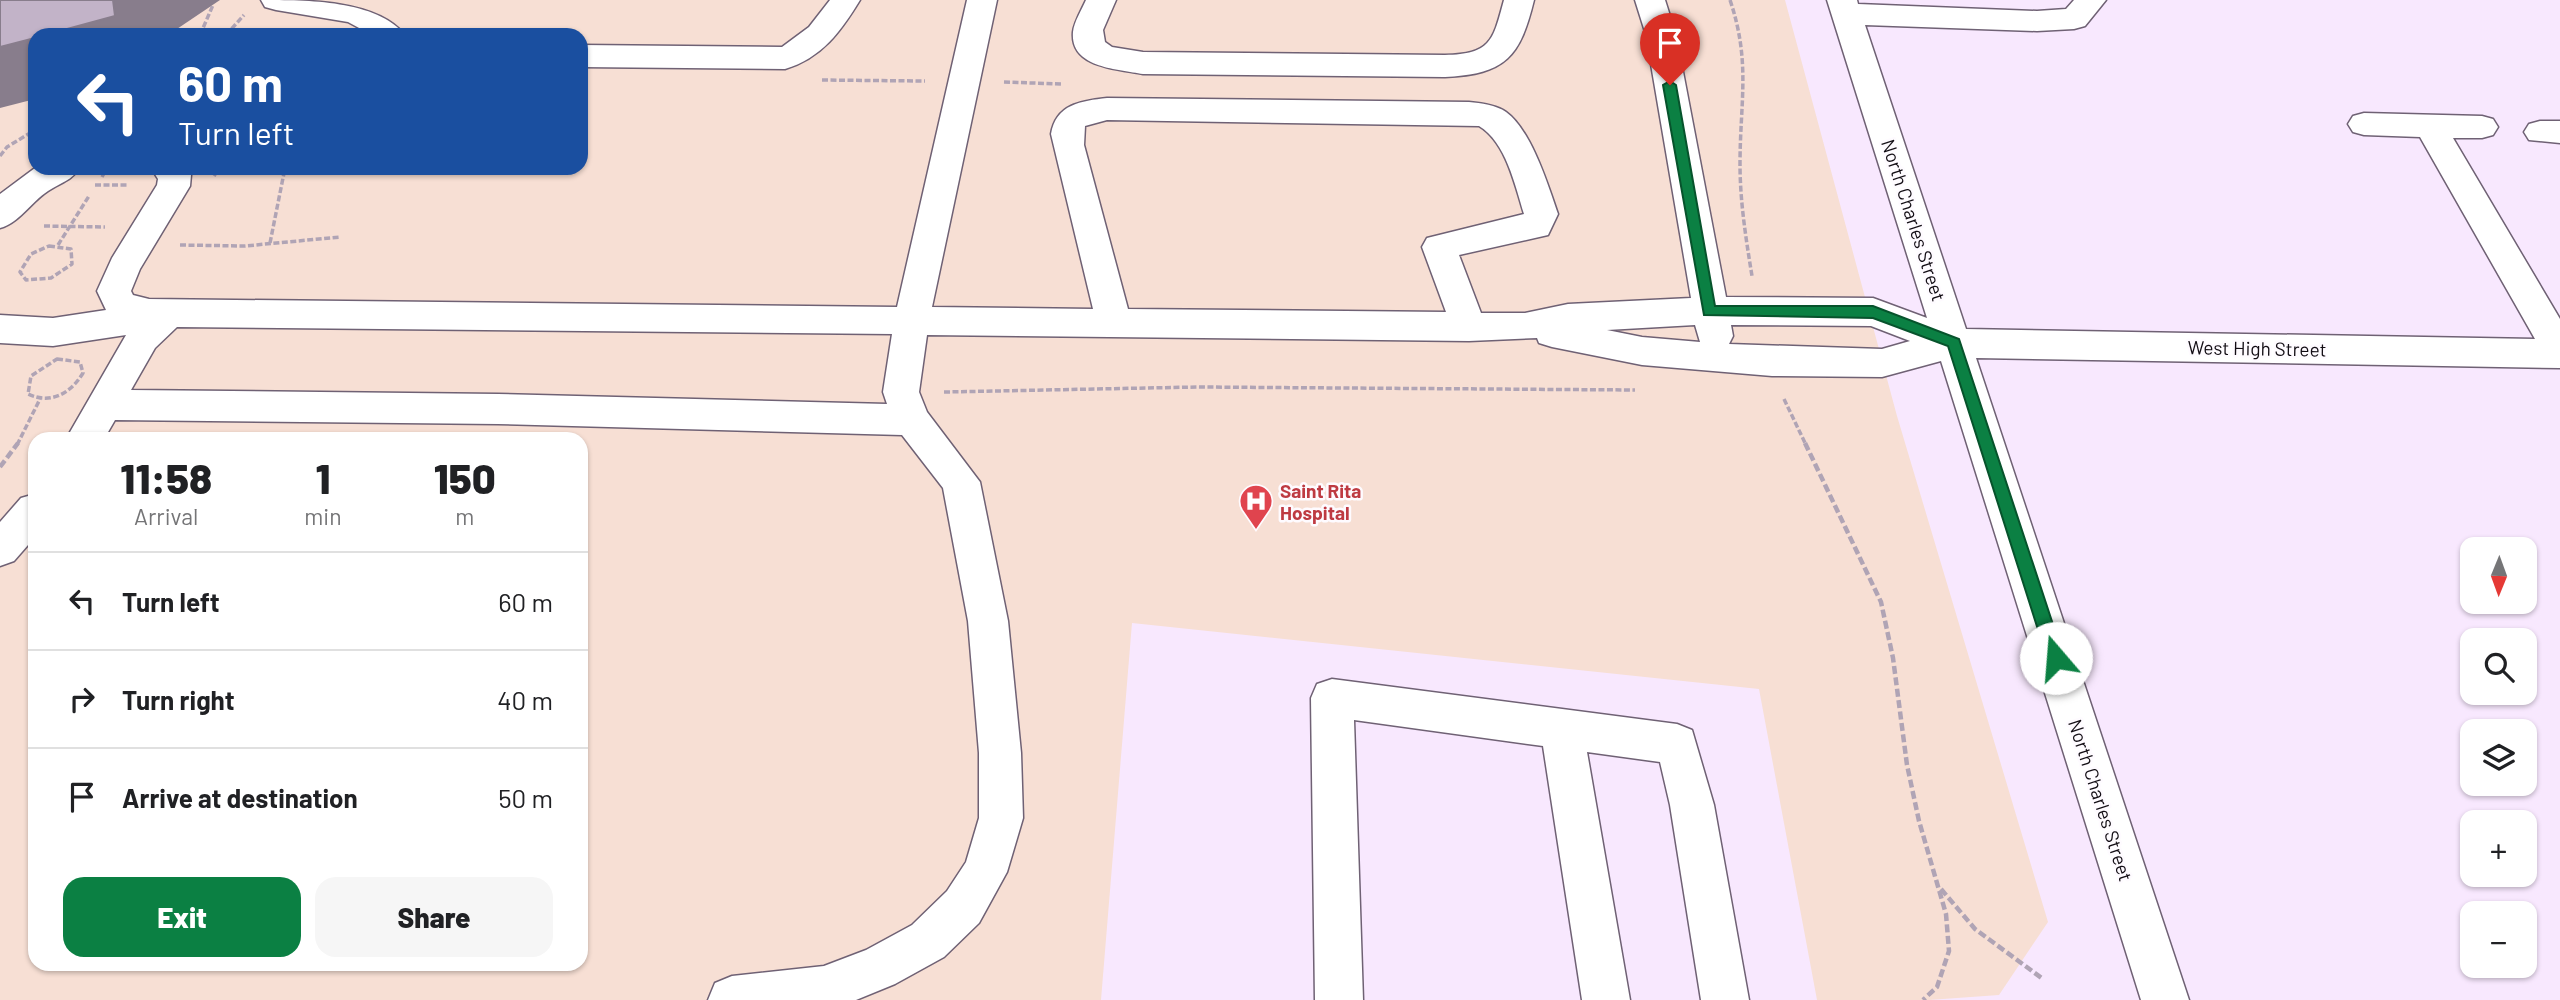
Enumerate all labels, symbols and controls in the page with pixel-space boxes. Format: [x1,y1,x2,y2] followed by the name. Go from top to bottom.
[1640,13,1700,85] pin
[1651,24,1689,62] icon: arrive
[178,53,283,112] text: 60 m
[63,56,154,147] icon: left
[178,113,295,151] text: Turn left
[1877,136,1951,304] street label: North Charles Street
[2187,335,2327,361] street label: West High Street
[120,452,212,502] text: 11:58
[316,452,330,502] text: 1
[434,452,496,502] text: 150
[1280,479,1361,524] place label: Saint Rita Hospital
[1237,482,1275,531] hospital icon: Saint Rita Hospital
[134,502,198,530] text: Arrival
[304,502,342,530] text: min
[455,502,474,530] text: m
[2460,537,2538,614] north arrow
[2460,537,2537,978] map controls
[63,582,101,620] icon: left
[122,586,220,617] text: Turn left
[498,586,553,617] text: 60 m
[2019,621,2093,695] position arrow
[2460,628,2537,705] button: search
[63,680,101,718] icon: right
[122,684,235,715] text: Turn right
[497,684,553,715] text: 40 m
[2064,716,2138,884] street label: North Charles Street
[2460,719,2537,796] button: layers
[63,778,101,816] icon: arrive
[122,782,358,813] text: Arrive at destination
[498,782,553,813] text: 50 m
[2460,810,2537,887] button: +
[63,877,301,957] button: Exit
[315,877,553,957] button: Share
[2460,901,2537,978] button: −

